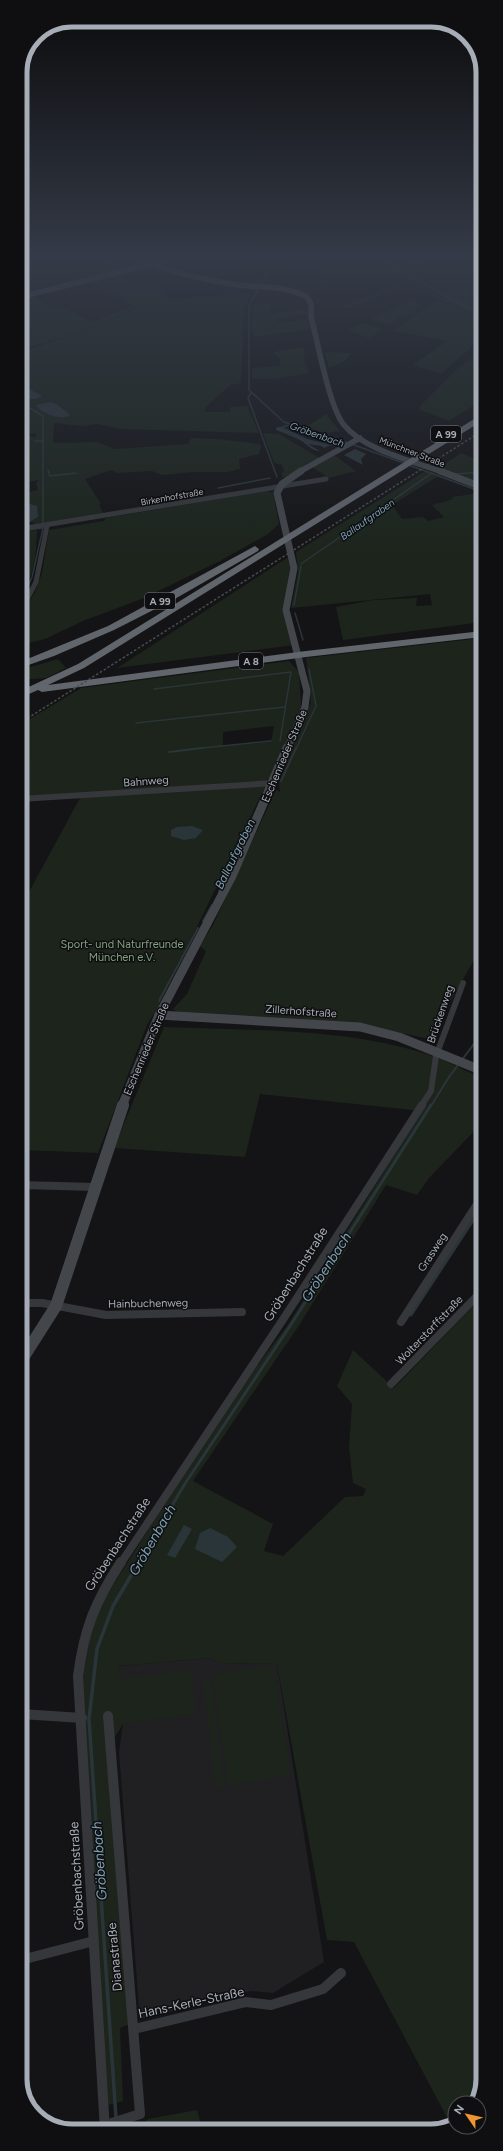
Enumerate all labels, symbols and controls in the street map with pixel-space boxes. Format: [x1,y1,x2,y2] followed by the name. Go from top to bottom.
[288,419,346,450] water label: Gröbenbach
[431,426,461,442] road number: A 99
[378,434,447,469] street label: Münchner Straße
[140,486,204,507] street label: Birkenhofstraße
[338,496,397,543] water label: Ballaufgraben
[145,593,175,609] road number: A 99
[239,653,263,669] road number: A 8
[259,708,310,805] street label: Eschenrieder Straße
[123,773,169,790] street label: Bahnweg
[212,816,258,891] water label: Ballaufgraben
[61,938,183,964] park label: Sport- und Naturfreunde München e.V.
[424,983,457,1045] street label: Brückenweg
[121,1001,172,1098] street label: Eschenrieder Straße
[265,1003,337,1020] street label: Zillerhofstraße
[260,1224,331,1324] street label: Gröbenbachstraße
[298,1229,355,1305] water label: Gröbenbach
[415,1230,450,1274] street label: Grasweg
[393,1293,466,1368] street label: Wolterstorffstraße
[108,1296,188,1311] street label: Hainbuchenweg
[82,1495,153,1594] street label: Gröbenbachstraße
[125,1502,180,1579] water label: Gröbenbach
[66,1821,87,1931] street label: Gröbenbachstraße
[88,1821,111,1901] water label: Gröbenbach
[104,1922,125,1992] street label: Dianastraße
[137,1984,246,2021] street label: Hans-Kerle-Straße
[447,2095,487,2135] north arrow
[451,2103,467,2117] text: N

